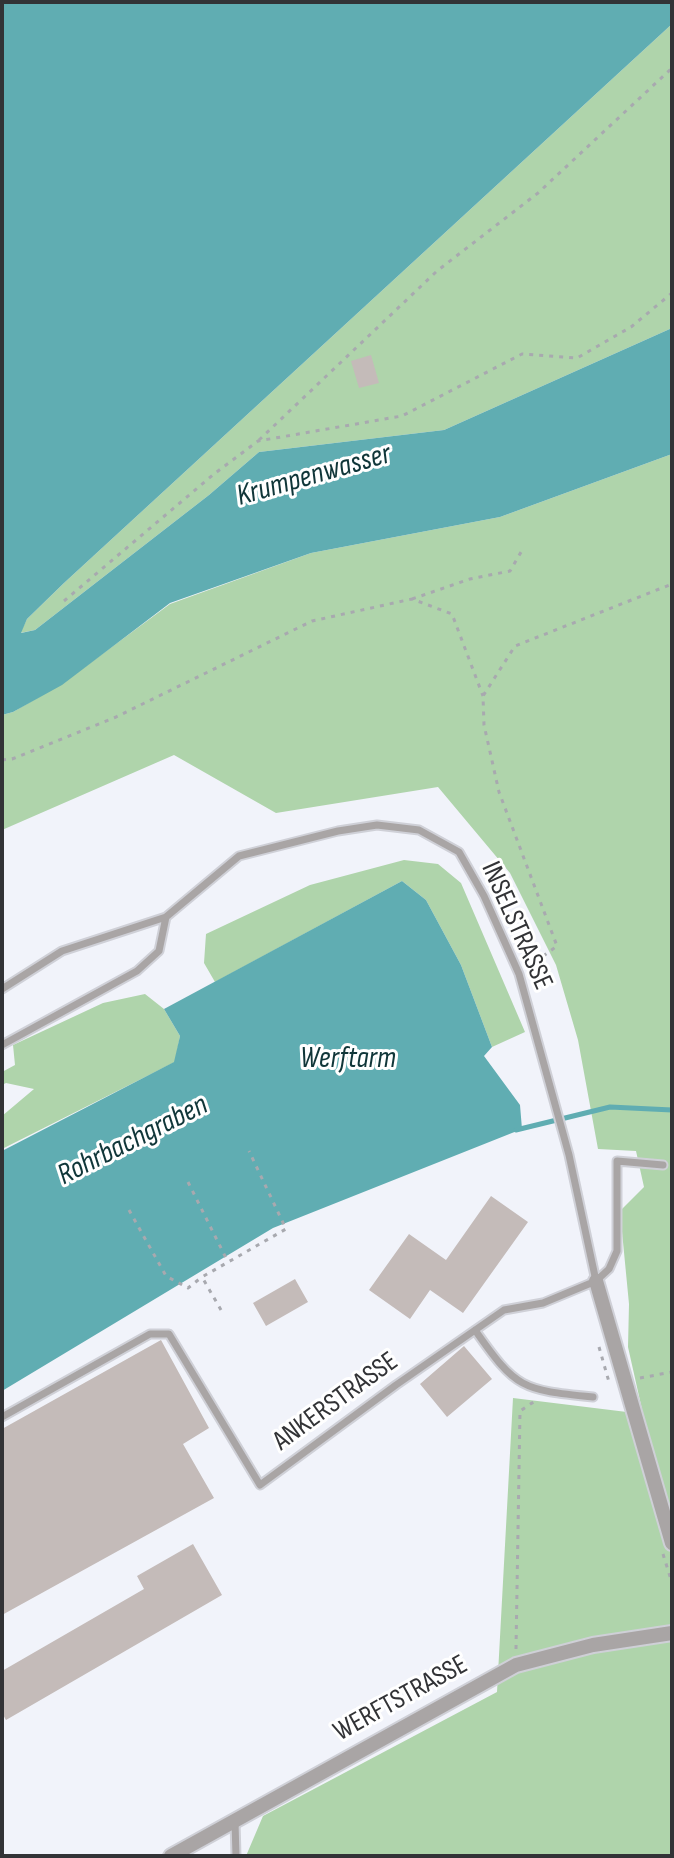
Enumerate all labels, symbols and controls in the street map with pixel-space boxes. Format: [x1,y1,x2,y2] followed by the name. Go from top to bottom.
[233,437,395,515] water label: Krumpenwasser
[473,857,559,995] street label: INSELSTRASSE
[300,1041,396,1077] water label: Werftarm
[52,1088,214,1194] water label: Rohrbachgraben
[267,1345,405,1459] street label: ANKERSTRASSE
[328,1648,474,1750] street label: WERFTSTRASSE

